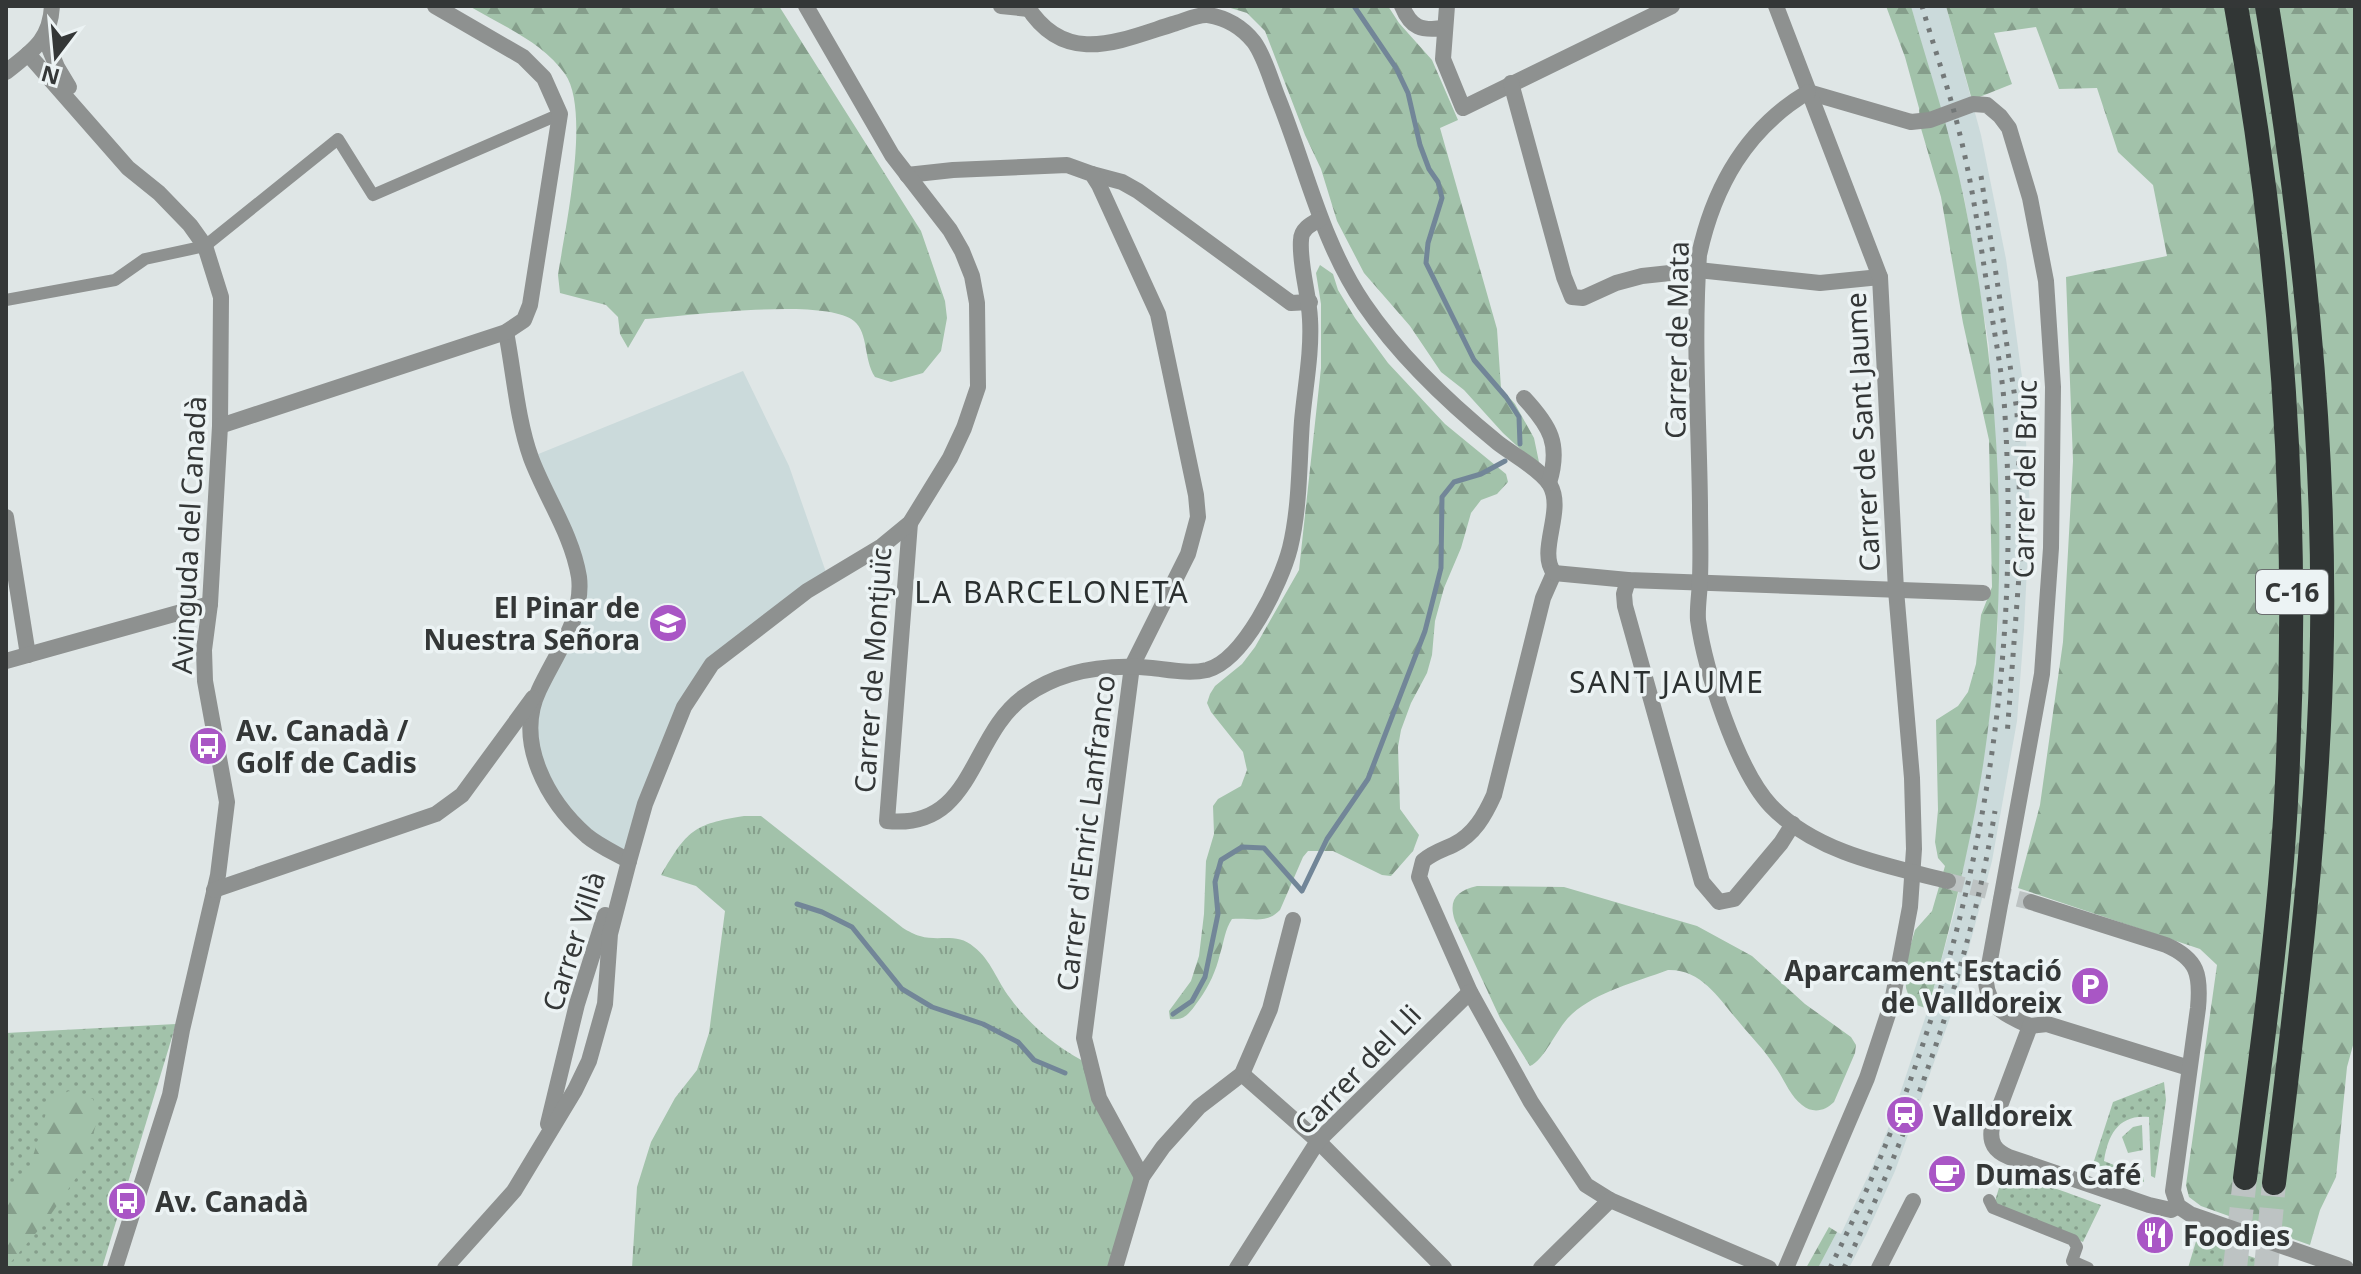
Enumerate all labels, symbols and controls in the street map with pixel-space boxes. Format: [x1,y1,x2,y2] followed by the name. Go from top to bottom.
[16,16,96,96] north arrow
[37,59,63,93] text: N
[1655,241,1697,439] street label: Carrer de Mata
[1836,292,1888,572] street label: Carrer de Sant Jaume
[2003,379,2045,579] street label: Carrer del Bruc
[162,395,214,675] street label: Avinguda del Canadà
[844,546,900,794] street label: Carrer de Montjuïc
[2256,570,2328,614] road number: C-16
[914,571,1190,612] district label: LA BARCELONETA
[424,588,640,658] place label: El Pinar de Nuestra Señora
[647,602,689,644] school or university icon: El Pinar de Nuestra Señora
[1569,661,1765,702] district label: SANT JAUME
[1047,673,1123,993] street label: Carrer d'Enric Lanfranco
[236,711,417,781] place label: Av. Canadà / Golf de Cadis
[187,725,229,767] bus stop icon: Av. Canadà / Golf de Cadis
[533,866,613,1016] street label: Carrer Villà
[1784,951,2063,1021] place label: Aparcament Estació de Valldoreix
[2069,965,2111,1007] parking icon: Aparcament Estació de Valldoreix
[1285,996,1429,1142] street label: Carrer del Lli
[1884,1094,1926,1136] station icon: Valldoreix
[1933,1096,2073,1134] place label: Valldoreix
[1926,1153,1968,1195] cafe icon: Dumas Café
[1975,1155,2141,1193] place label: Dumas Café
[106,1180,148,1222] bus stop icon: Av. Canadà
[155,1182,309,1220] place label: Av. Canadà
[2134,1214,2176,1256] restaurant icon: Foodies
[2183,1216,2290,1254] place label: Foodies

